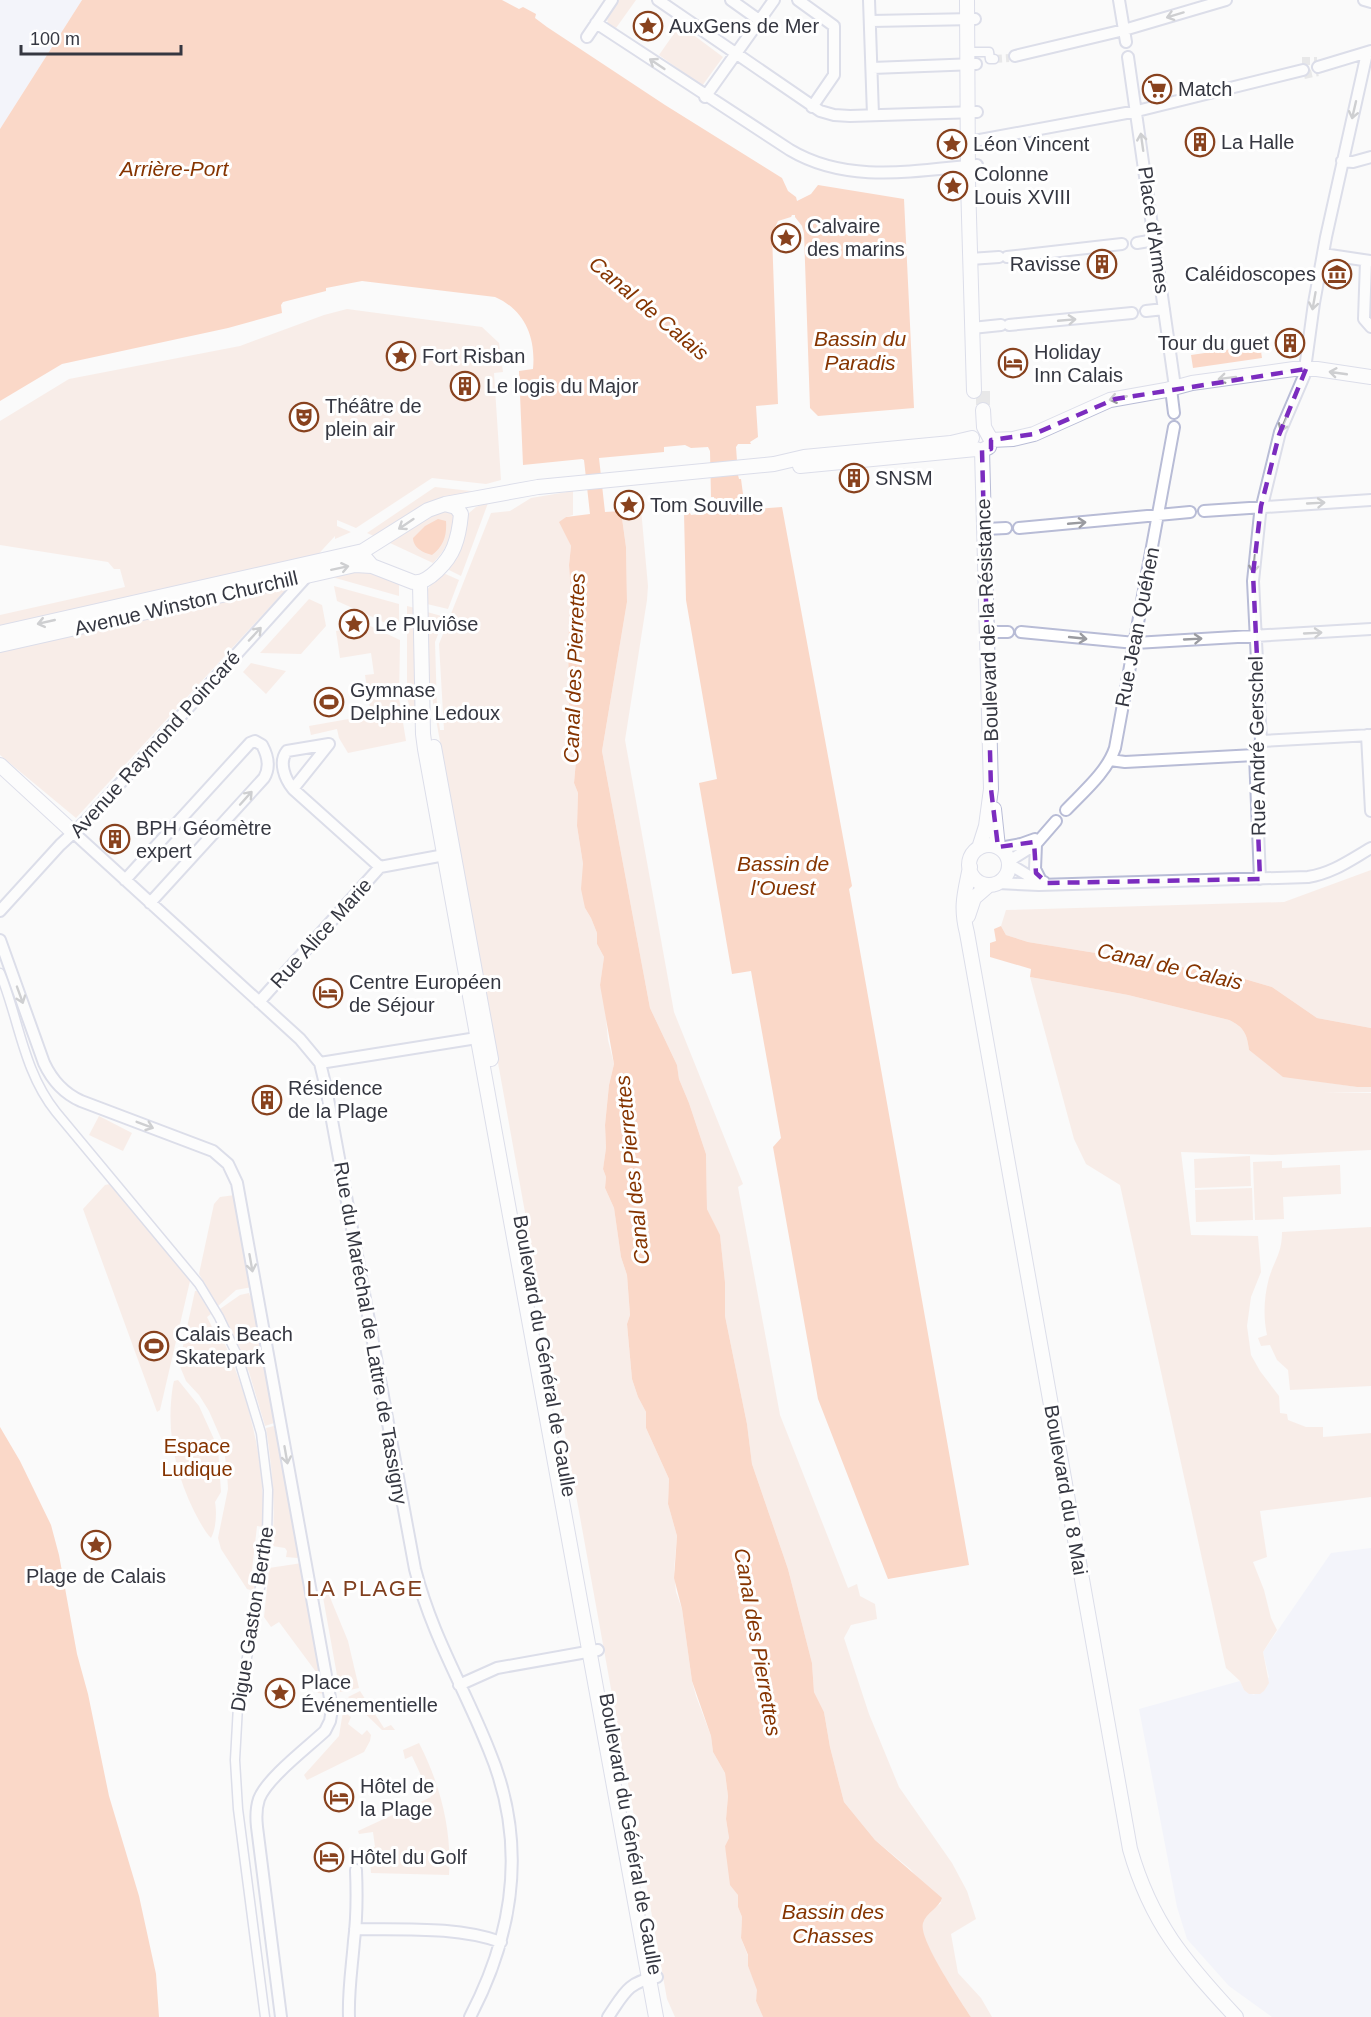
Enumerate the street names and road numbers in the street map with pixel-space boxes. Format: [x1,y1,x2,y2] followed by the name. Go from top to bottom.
[1134,165,1174,295] street label: Place d'Armes
[972,498,1002,742] street label: Boulevard de la Résistance
[1111,545,1163,709] street label: Rue Jean Quéhen
[72,567,300,639] street label: Avenue Winston Churchill
[65,646,245,842] street label: Avenue Raymond Poincaré
[1244,656,1270,836] street label: Rue André Gerschel
[266,874,376,992] street label: Rue Alice Marie
[330,1160,412,1506] street label: Rue du Maréchal de Lattre de Tassigny
[509,1213,581,1499] street label: Boulevard du Général de Gaulle
[1040,1403,1092,1577] street label: Boulevard du 8 Mai
[227,1525,277,1713] street label: Digue Gaston Berthe
[595,1691,667,1977] street label: Boulevard du Général de Gaulle

